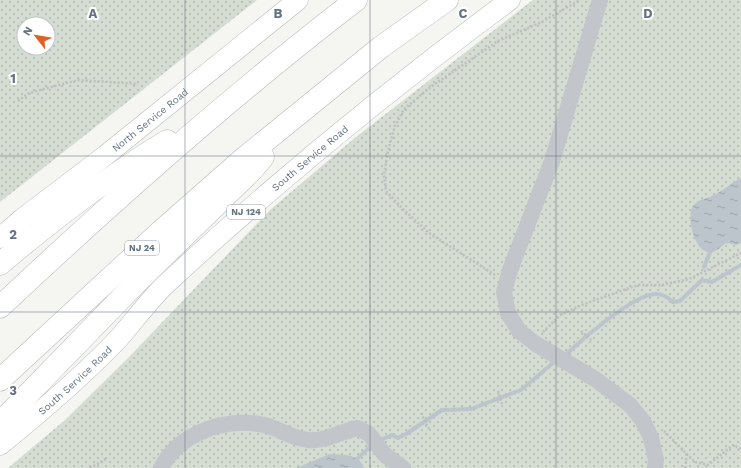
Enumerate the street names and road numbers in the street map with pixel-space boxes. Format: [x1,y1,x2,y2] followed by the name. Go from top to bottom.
[110,86,190,154] street label: North Service Road
[270,123,350,193] street label: South Service Road
[227,205,265,219] road number: NJ 124
[125,241,159,255] road number: NJ 24
[36,344,114,417] street label: South Service Road

